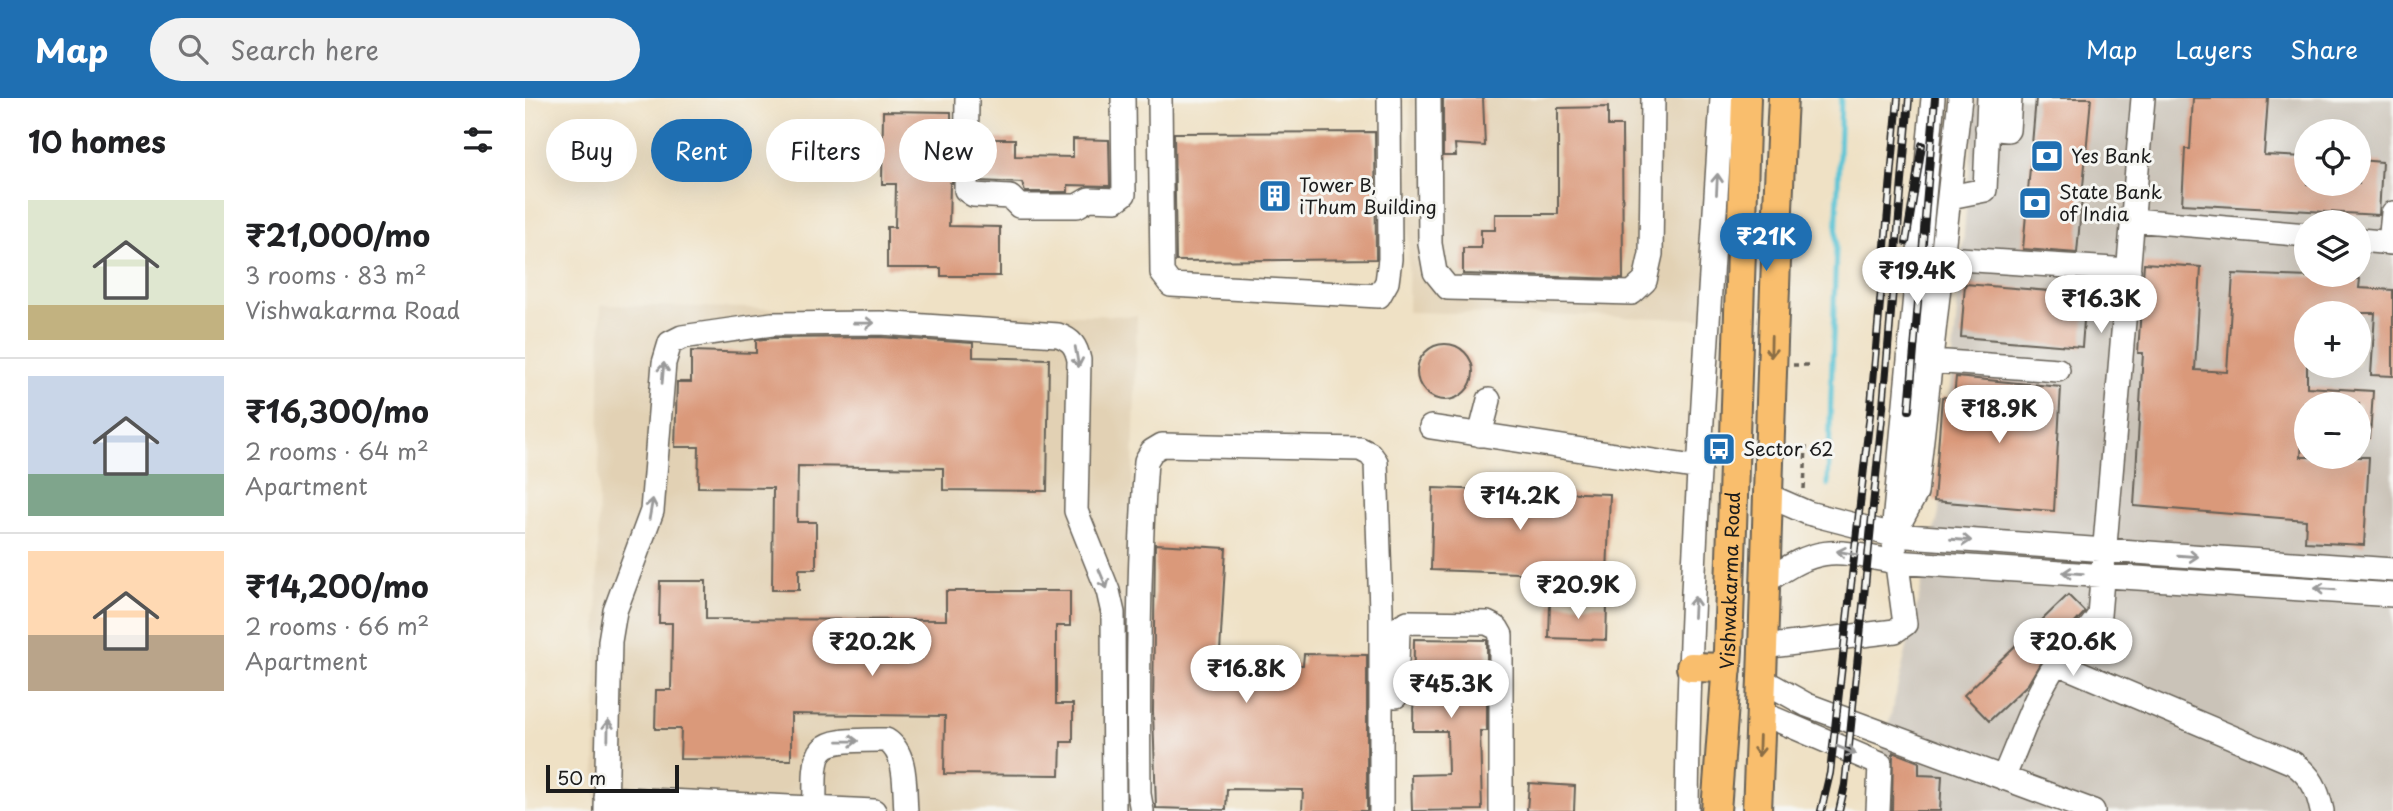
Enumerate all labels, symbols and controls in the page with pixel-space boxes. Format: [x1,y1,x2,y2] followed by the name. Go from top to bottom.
[150,18,640,81] search box
[35,24,108,74] text: Map
[174,30,212,68] icon: search
[230,30,379,69] text: Search here
[2086,31,2137,67] text: Map
[2175,31,2252,67] text: Layers
[2290,31,2358,67] text: Share
[28,118,166,163] text: 10 homes
[546,119,637,182] chip: Buy
[651,119,752,182] chip: Rent
[766,119,885,182] chip: Filters
[899,119,997,182] chip: New
[2294,119,2371,469] map controls
[2294,119,2371,196] button: locate
[459,121,497,159] icon: filters
[2028,137,2066,175] bank icon: Yes Bank
[2071,141,2153,169] place label: Yes Bank
[1299,170,1437,220] place label: Tower B, iThum Building
[1711,174,1724,196] one-way arrow
[1256,177,1294,215] building icon: Tower B, iThum Building
[2059,177,2163,227] place label: State Bank of India
[2016,184,2054,222] bank icon: State Bank of India
[2294,210,2371,287] button: layers
[245,212,430,257] text: ₹21,000/mo
[1725,214,1807,273] pin: ₹21K
[1736,218,1796,253] text: ₹21K
[84,228,168,312] icon: home
[1860,248,1974,307] pin: ₹19.4K
[1878,252,1956,287] text: ₹19.4K
[245,257,427,292] text: 3 rooms · 83 m²
[2044,275,2158,335] pin: ₹16.3K
[2061,280,2141,315] text: ₹16.3K
[245,292,460,327] text: Vishwakarma Road
[2294,301,2371,378] button: +
[852,316,875,330] one-way arrow
[1764,335,1778,358] one-way arrow
[1071,345,1084,368] one-way arrow
[657,363,670,385] one-way arrow
[1942,386,2056,445] pin: ₹18.9K
[245,388,429,433] text: ₹16,300/mo
[1961,390,2037,425] text: ₹18.9K
[2294,392,2371,469] button: −
[84,404,168,488] icon: home
[1700,430,1738,468] bus stop icon: Sector 62
[245,433,429,468] text: 2 rooms · 64 m²
[1743,434,1834,462] place label: Sector 62
[245,468,368,503] text: Apartment
[1463,472,1577,532] pin: ₹14.2K
[1480,477,1560,512] text: ₹14.2K
[1712,491,1746,670] street label: Vishwakarma Road
[645,498,658,521] one-way arrow
[1949,534,1972,547] one-way arrow
[1836,546,1859,559] one-way arrow
[2176,550,2199,563] one-way arrow
[1521,561,1635,621] pin: ₹20.9K
[245,563,429,608] text: ₹14,200/mo
[1536,566,1620,601] text: ₹20.9K
[2063,566,2085,579] one-way arrow
[1097,568,1110,589] one-way arrow
[84,579,168,663] icon: home
[2314,583,2337,596] one-way arrow
[1687,596,1700,619] one-way arrow
[245,608,429,643] text: 2 rooms · 66 m²
[815,618,929,678] pin: ₹20.2K
[2016,618,2130,678] pin: ₹20.6K
[828,623,916,658] text: ₹20.2K
[2029,623,2117,658] text: ₹20.6K
[245,643,368,678] text: Apartment
[1189,646,1303,705] pin: ₹16.8K
[1206,650,1286,685] text: ₹16.8K
[1394,660,1508,720] pin: ₹45.3K
[1409,665,1493,700] text: ₹45.3K
[601,719,614,742] one-way arrow
[836,734,859,748] one-way arrow
[1753,734,1766,757] one-way arrow
[1835,744,1856,757] one-way arrow
[546,762,679,794] scale bar
[557,763,606,791] text: 50 m

